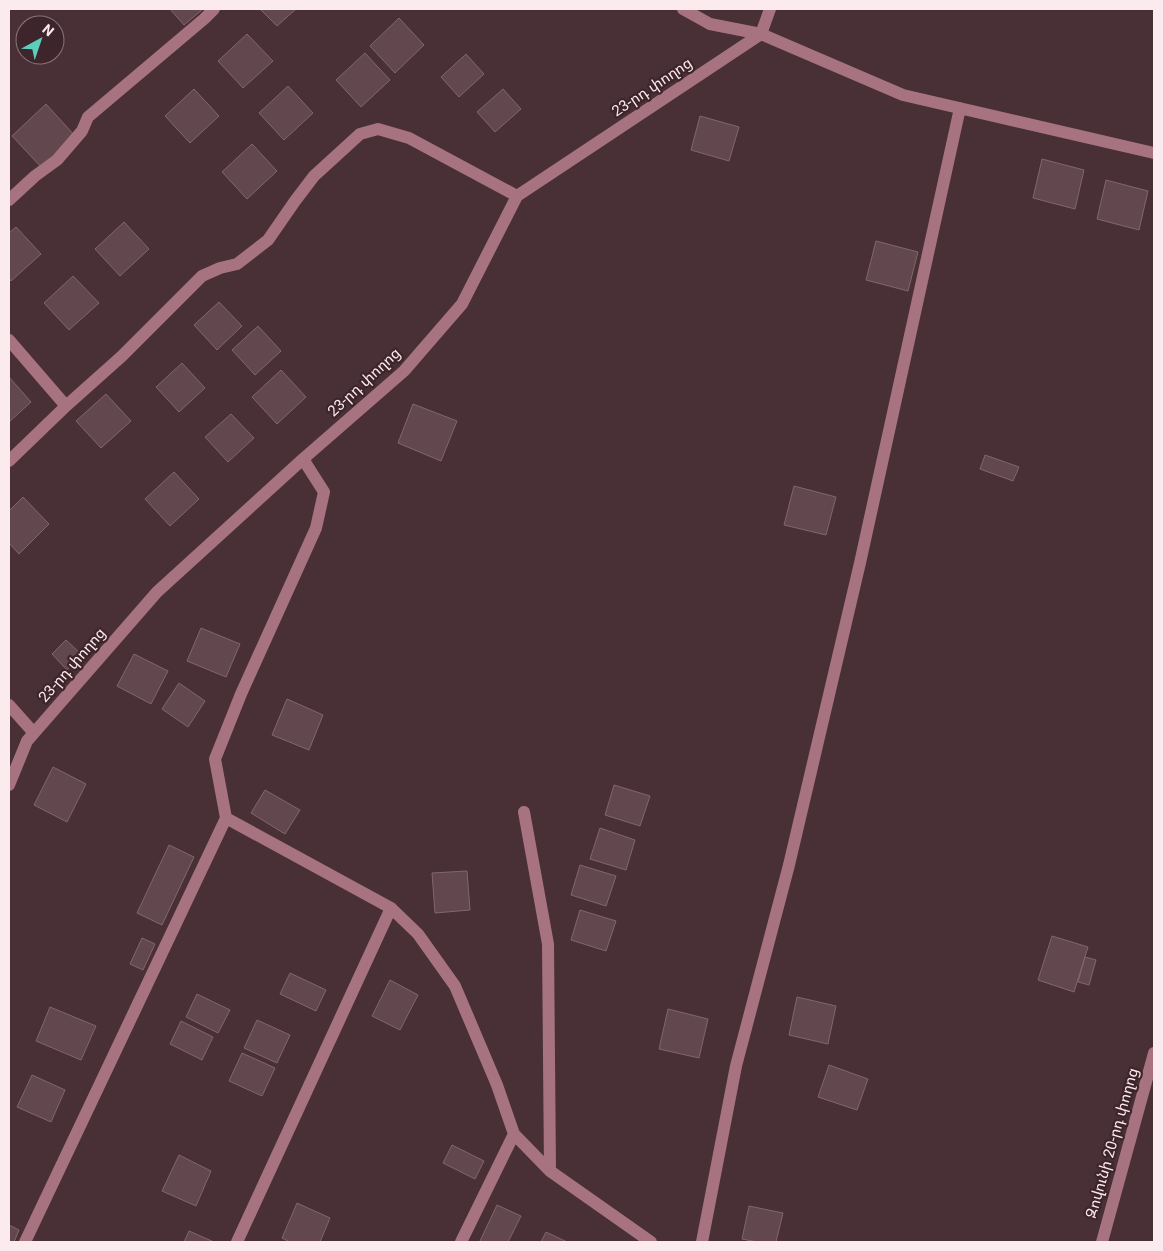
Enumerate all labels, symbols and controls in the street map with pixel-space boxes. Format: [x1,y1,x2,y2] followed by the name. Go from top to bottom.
[15,15,65,65] north arrow
[39,21,57,39] text: N
[609,54,695,120] street label: 23-րդ փողոց
[324,344,404,420] street label: 23-րդ փողոց
[35,624,109,706] street label: 23-րդ փողոց
[1082,1066,1142,1220] street label: Զովունի 20-րդ փողոց

